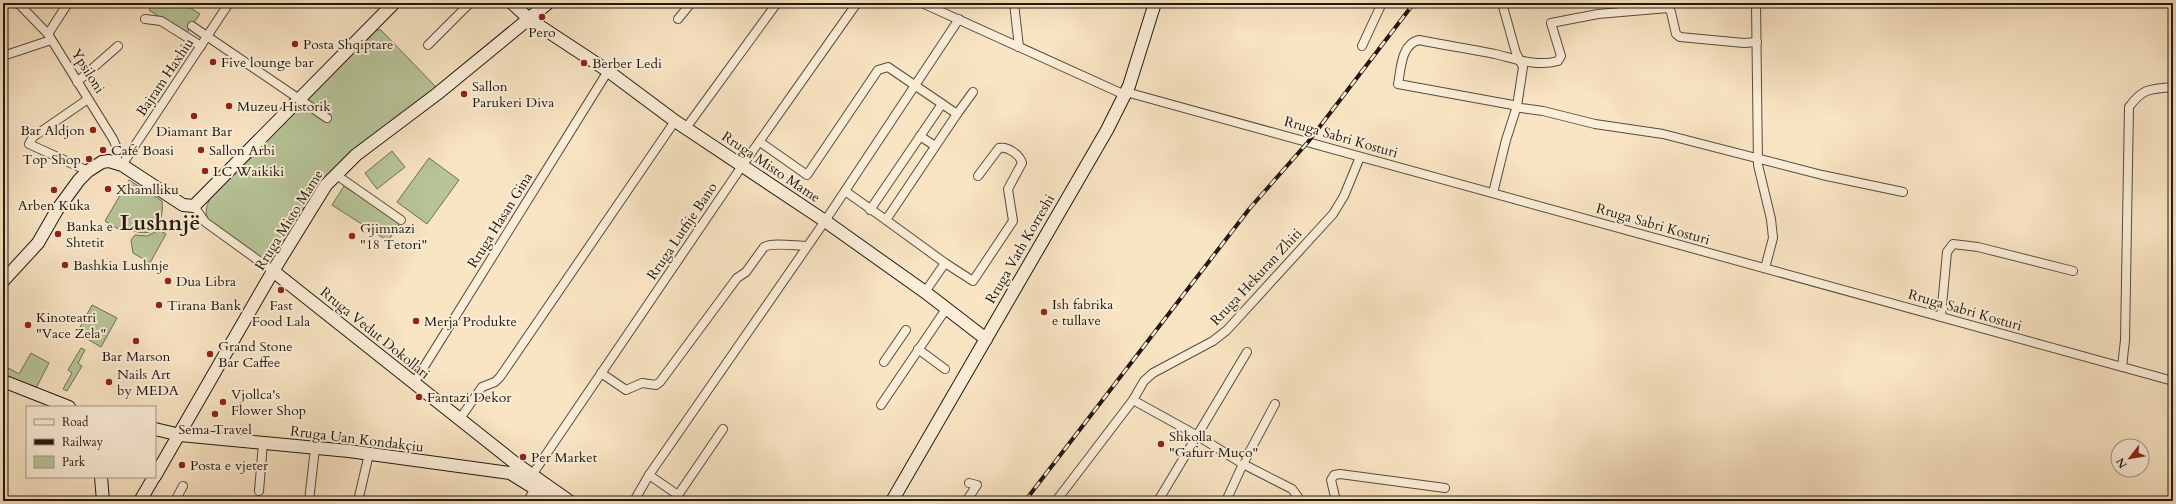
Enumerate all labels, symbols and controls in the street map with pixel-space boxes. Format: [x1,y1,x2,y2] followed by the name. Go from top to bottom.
[537,12,547,22] marker: Pero
[528,23,556,42] place label: Pero
[132,34,198,120] street label: Bajram Haxhiu
[303,35,393,54] place label: Posta Shqiptare
[290,39,300,49] marker: Posta Shqiptare
[67,45,109,97] street label: Ypsiloni
[221,53,314,72] place label: Five lounge bar
[592,54,662,73] place label: Berber Ledi
[208,57,218,67] marker: Five lounge bar
[579,58,589,68] marker: Berber Ledi
[472,77,554,112] place label: Sallon Parukeri Diva
[459,89,469,99] marker: Sallon Parukeri Diva
[237,97,331,116] place label: Muzeu Historik
[224,101,234,111] marker: Muzeu Historik
[189,111,199,121] marker: Diamant Bar
[1282,112,1400,162] street label: Rruga Sabri Kosturi
[20,121,85,140] place label: Bar Aldjon
[156,122,233,141] place label: Diamant Bar
[88,125,98,135] marker: Bar Aldjon
[718,127,824,207] street label: Rruga Misto Mame
[111,141,174,160] place label: Café Boasi
[209,141,275,160] place label: Sallon Arbi
[98,145,108,155] marker: Café Boasi
[196,145,206,155] marker: Sallon Arbi
[22,150,81,169] place label: Top Shop
[84,154,94,164] marker: Top Shop
[213,162,284,181] place label: LC Waikiki
[200,166,210,176] marker: LC Waikiki
[250,166,328,274] street label: Rruga Misto Mame
[463,169,537,271] street label: Rruga Hasan Gina
[642,178,722,283] street label: Rruga Lutfije Bano
[116,180,179,199] place label: Xhamlliku
[103,184,113,194] marker: Xhamlliku
[49,185,59,195] marker: Arben Kuka
[981,191,1059,307] street label: Rruga Vath Korreshi
[18,196,90,215] place label: Arben Kuka
[1594,199,1712,249] street label: Rruga Sabri Kosturi
[120,208,200,238] district label: Lushnjë
[66,217,113,252] place label: Banka e Shtetit
[360,219,427,254] place label: Gjimnazi "18 Tetori"
[1206,224,1306,330] street label: Rruga Hekuran Zhiti
[53,229,63,239] marker: Banka e Shtetit
[347,231,357,241] marker: Gjimnazi "18 Tetori"
[73,256,169,275] place label: Bashkia Lushnje
[60,260,70,270] marker: Bashkia Lushnje
[176,272,236,291] place label: Dua Libra
[163,276,173,286] marker: Dua Libra
[316,283,434,383] street label: Rruga Vedut Dokollari
[276,285,286,295] marker: Fast Food Lala
[1906,285,2024,335] street label: Rruga Sabri Kosturi
[1052,295,1113,330] place label: Ish fabrika e tullave
[167,296,242,315] place label: Tirana Bank
[252,296,310,331] place label: Fast Food Lala
[154,300,164,310] marker: Tirana Bank
[1039,307,1049,317] marker: Ish fabrika e tullave
[36,308,106,343] place label: Kinoteatri "Vace Zela"
[424,312,517,331] place label: Merja Produkte
[411,316,421,326] marker: Merja Produkte
[23,320,33,330] marker: Kinoteatri "Vace Zela"
[131,336,141,346] marker: Bar Marson
[218,337,293,372] place label: Grand Stone Bar Caffee
[102,347,171,366] place label: Bar Marson
[205,349,215,359] marker: Grand Stone Bar Caffee
[117,365,179,400] place label: Nails Art by MEDA
[104,377,114,387] marker: Nails Art by MEDA
[231,385,306,420] place label: Vjollca's Flower Shop
[427,388,512,407] place label: Fantazi Dekor
[414,392,424,402] marker: Fantazi Dekor
[218,397,228,407] marker: Vjollca's Flower Shop
[26,406,156,478] legend
[210,409,220,419] marker: Sema Travel
[62,414,89,430] text: Road
[178,420,252,439] place label: Sema Travel
[289,421,425,457] street label: Rruga Uan Kondakçiu
[1169,427,1258,462] place label: Shkolla "Gafurr Muço"
[62,434,104,450] text: Railway
[2110,438,2150,478] north arrow
[1156,439,1166,449] marker: Shkolla "Gafurr Muço"
[531,448,598,467] place label: Per Market
[518,452,528,462] marker: Per Market
[62,454,86,470] text: Park
[2113,455,2131,471] text: N
[190,456,269,475] place label: Posta e vjeter
[177,460,187,470] marker: Posta e vjeter

